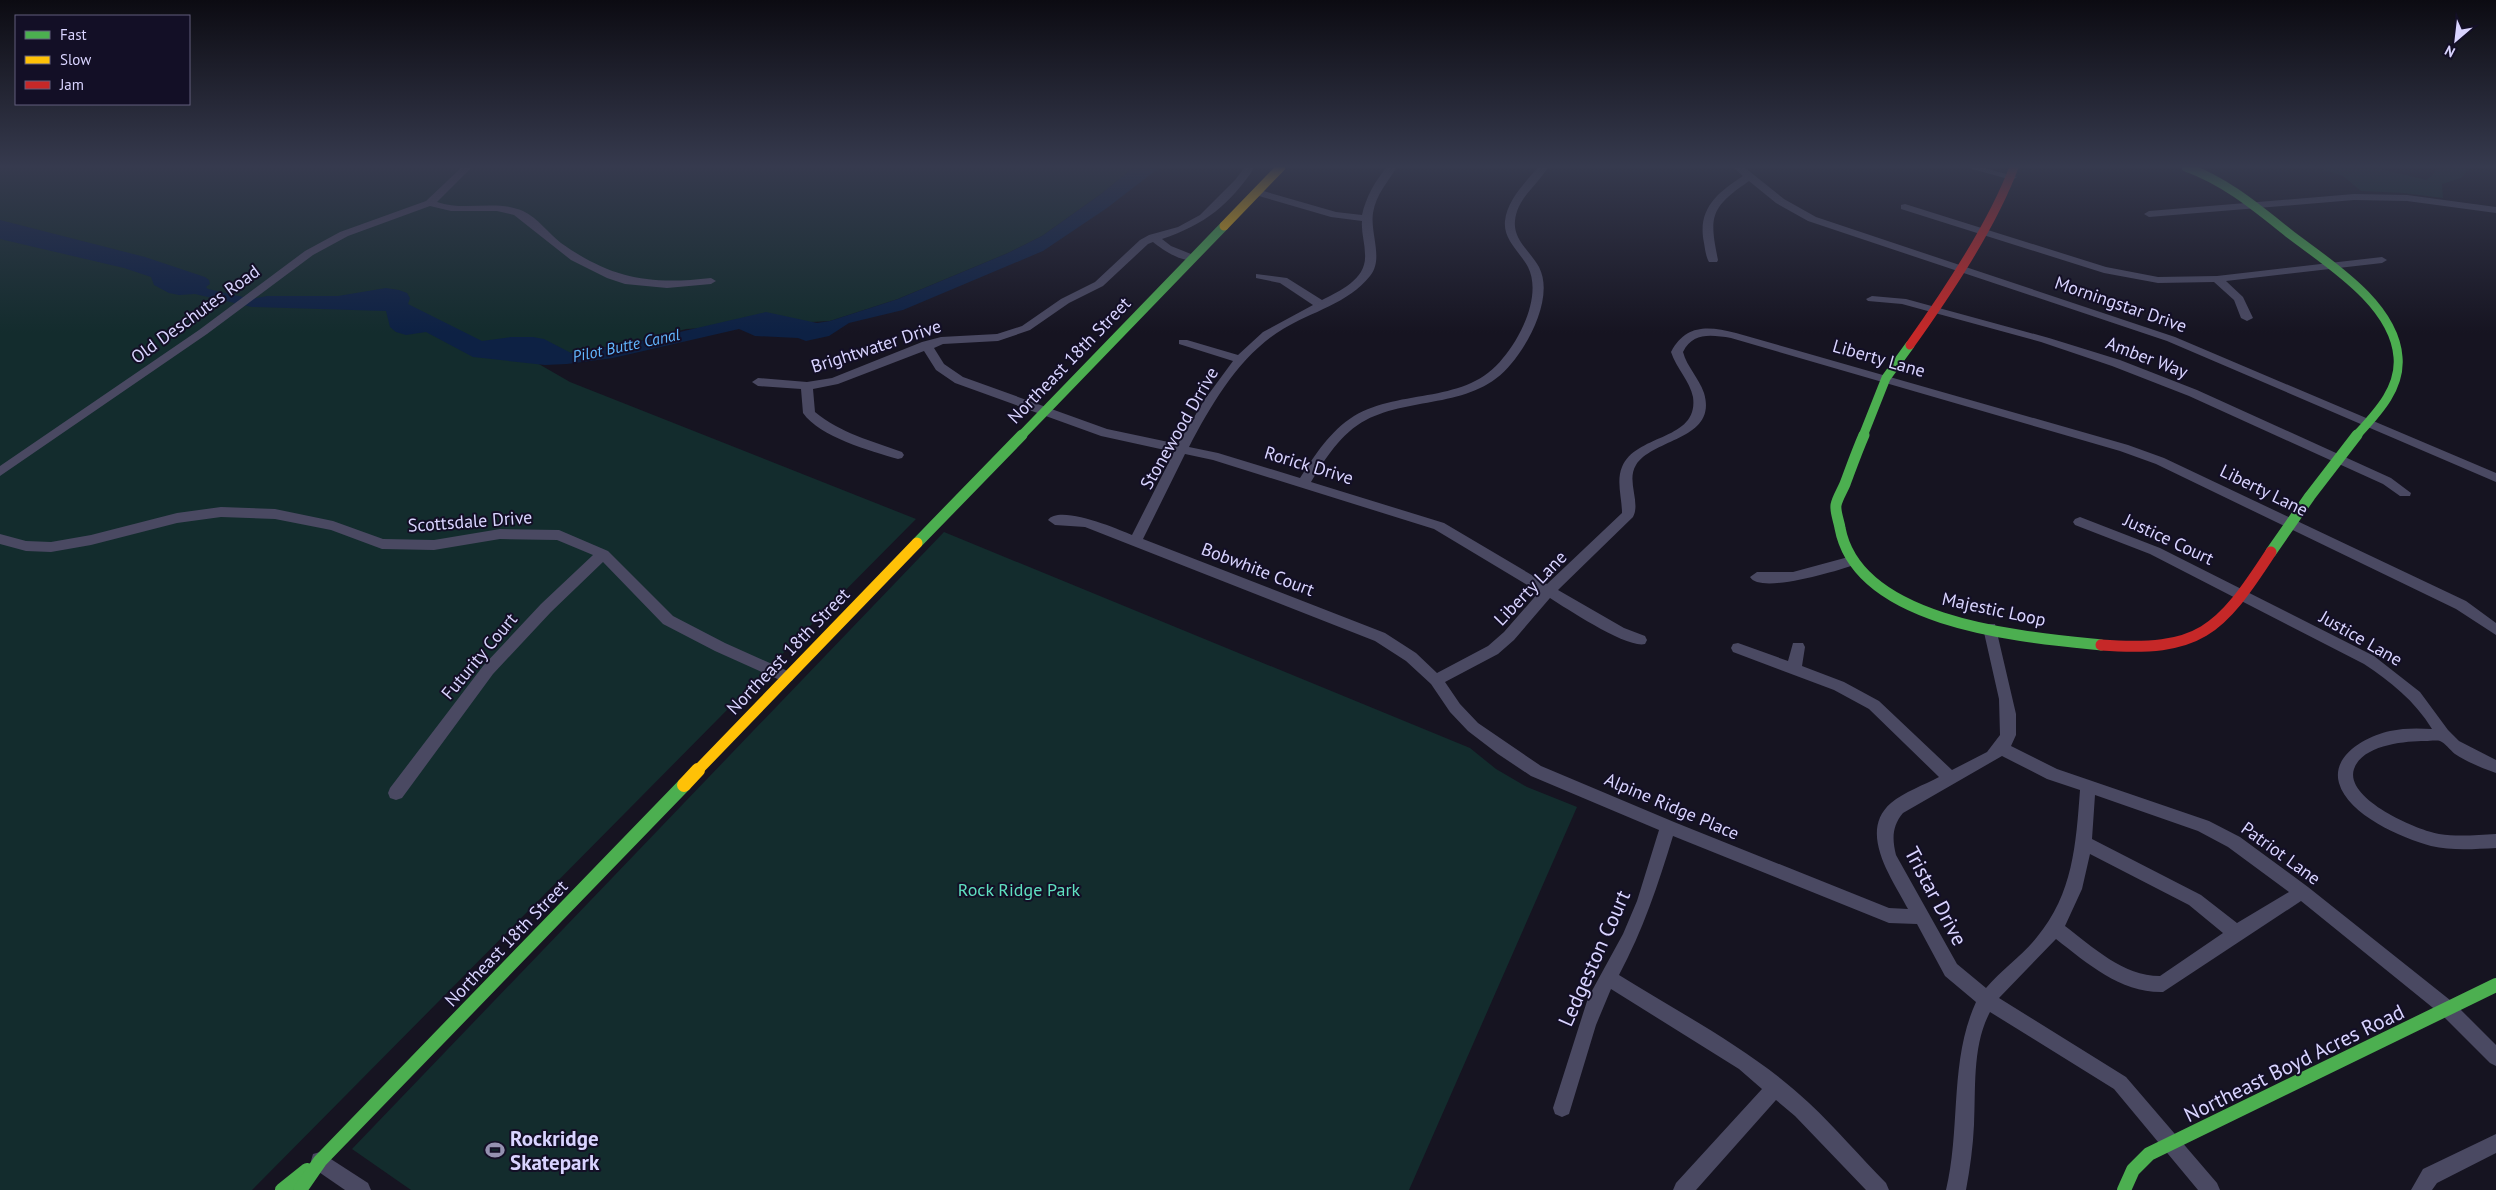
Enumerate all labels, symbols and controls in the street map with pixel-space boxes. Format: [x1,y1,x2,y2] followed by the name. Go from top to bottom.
[15,15,190,105] legend
[2431,15,2481,65] north arrow
[60,25,87,44] text: Fast
[2442,41,2458,62] text: N
[60,50,91,69] text: Slow
[59,75,84,94] text: Jam
[126,260,264,368] street label: Old Deschutes Road
[2052,271,2190,337] street label: Morningstar Drive
[1003,292,1135,428] street label: Northeast 18th Street
[808,314,944,378] street label: Brightwater Drive
[570,324,682,366] water label: Pilot Butte Canal
[2103,331,2192,383] street label: Amber Way
[1830,334,1928,382] street label: Liberty Lane
[1135,363,1223,493] street label: Stonewood Drrive
[1262,441,1356,489] street label: Rorick Drive
[2216,459,2312,521] street label: Liberty Lane
[407,505,533,537] street label: Scottsdale Drive
[2119,508,2218,570] street label: Justice Court
[1198,537,1318,601] street label: Bobwhite Court
[1489,546,1571,630] street label: Liberty Lane
[722,583,854,719] street label: Northeast 18th Street
[1940,587,2048,631] street label: Majestic Loop
[2315,605,2407,671] street label: Justice Lane
[436,608,522,704] street label: Futurity Court
[1601,767,1743,845] street label: Alpine Ridge Place
[2237,816,2325,890] street label: Patriot Lane
[1899,842,1973,950] street label: Tristar Drive
[440,875,572,1011] street label: Northeast 18th Street
[958,878,1081,901] park label: Rock Ridge Park
[1552,886,1636,1030] street label: Ledgeston Court
[2179,998,2409,1128] street label: Northeast Boyd Acres Road
[510,1125,600,1176] place label: Rockridge Skatepark
[484,1139,506,1161] sports icon: Rockridge Skatepark

